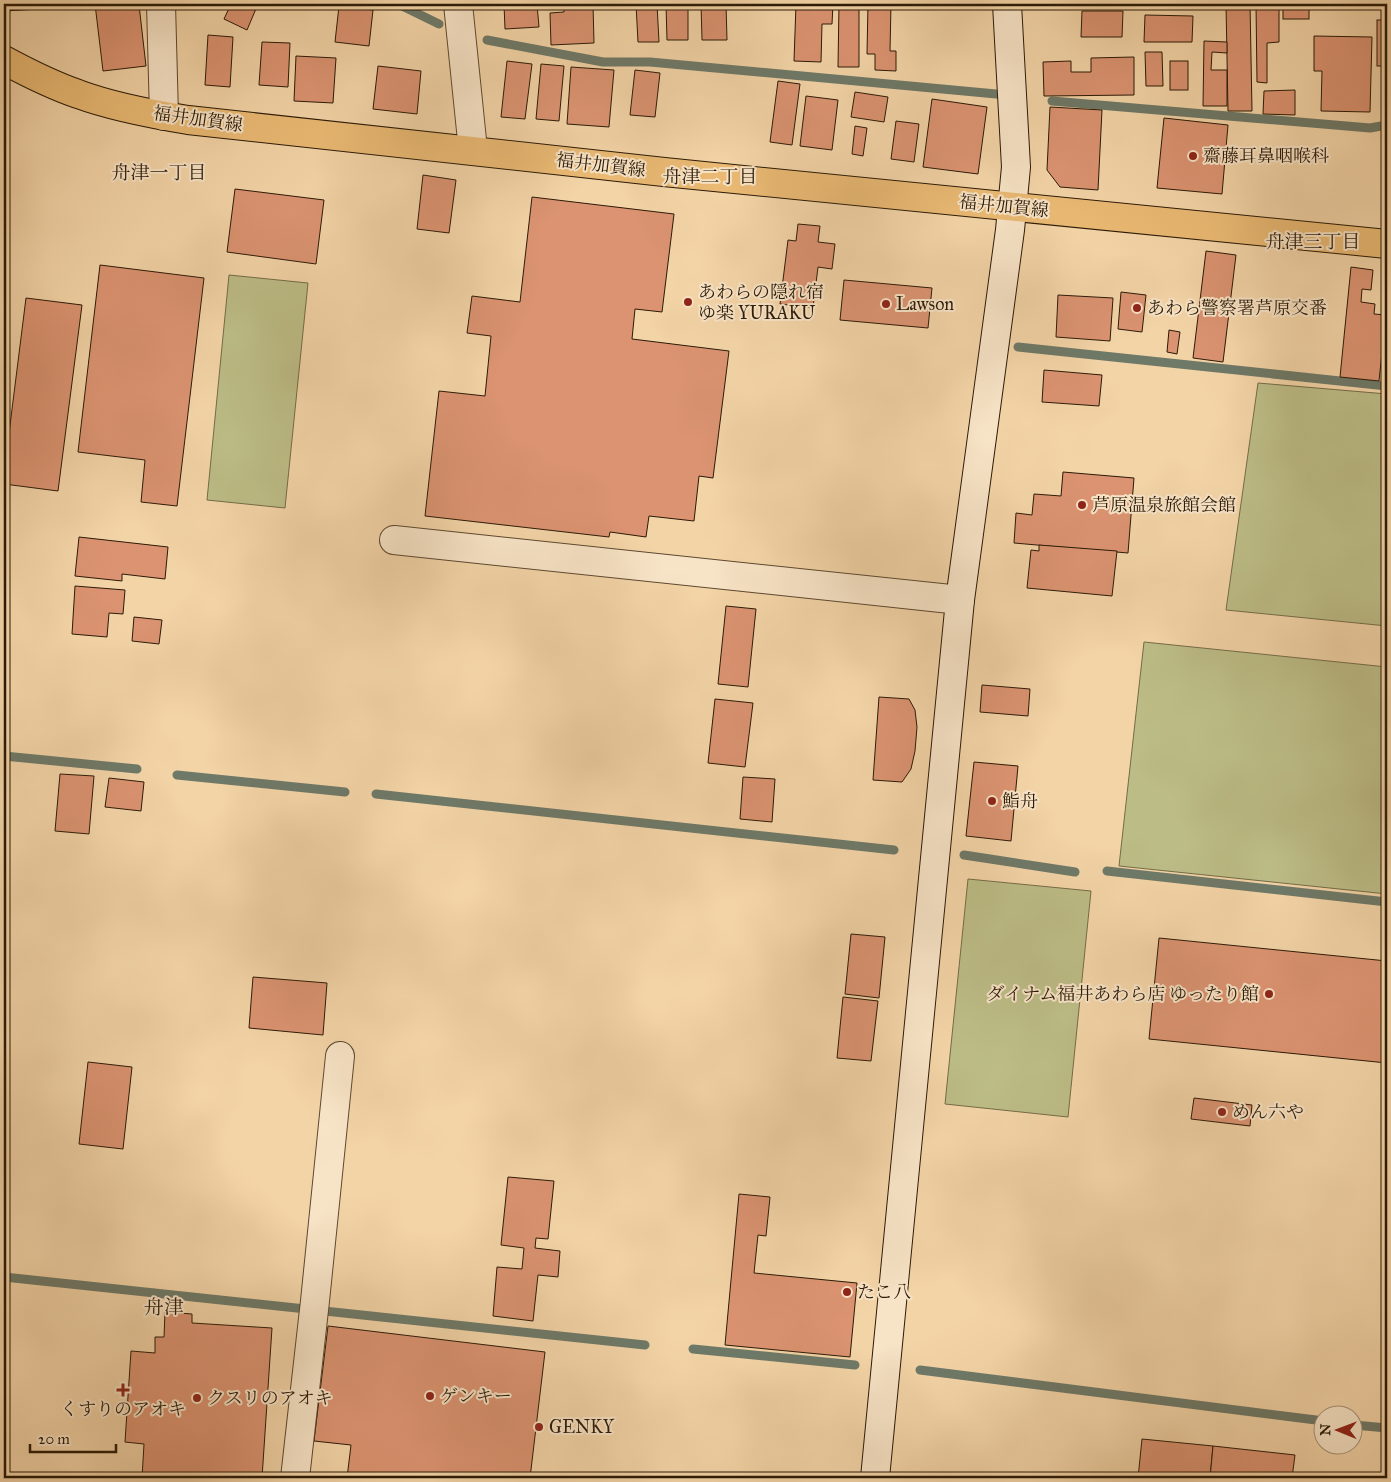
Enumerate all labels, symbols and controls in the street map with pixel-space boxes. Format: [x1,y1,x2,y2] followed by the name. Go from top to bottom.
[152,102,244,136] street label: 福井加賀線
[1203,145,1329,167] place label: 齋藤耳鼻咽喉科
[555,149,647,181] street label: 福井加賀線
[1187,150,1199,162] marker: 齋藤耳鼻咽喉科
[111,161,207,184] district label: 舟津一丁目
[662,165,758,188] district label: 舟津二丁目
[958,190,1050,222] street label: 福井加賀線
[1265,230,1361,253] district label: 舟津三丁目
[698,281,824,324] place label: あわらの隠れ宿 ゆ楽 YURAKU
[896,293,954,315] place label: Lawson
[682,296,694,308] marker: あわらの隠れ宿 ゆ楽 YURAKU
[1147,297,1327,319] place label: あわら警察署芦原交番
[880,298,892,310] marker: Lawson
[1131,302,1143,314] marker: あわら警察署芦原交番
[1092,494,1236,516] place label: 芦原温泉旅館会館
[1076,499,1088,511] marker: 芦原温泉旅館会館
[1002,790,1038,812] place label: 鮨舟
[986,795,998,807] marker: 鮨舟
[987,983,1259,1005] place label: ダイナム福井あわら店 ゆったり館
[1263,988,1275,1000] marker: ダイナム福井あわら店 ゆったり館
[1232,1101,1304,1123] place label: めん六や
[1216,1106,1228,1118] marker: めん六や
[857,1281,911,1303] place label: たこ八
[841,1286,853,1298] marker: たこ八
[144,1295,184,1319] district label: 舟津
[117,1384,129,1396] marker: くすりのアオキ
[440,1385,512,1407] place label: ゲンキー
[207,1387,333,1409] place label: クスリのアオキ
[424,1390,436,1402] marker: ゲンキー
[191,1392,203,1404] marker: クスリのアオキ
[60,1398,186,1420] place label: くすりのアオキ
[1314,1404,1364,1454] north arrow
[549,1416,615,1438] place label: GENKY
[533,1421,545,1433] marker: GENKY
[30,1422,116,1454] scale bar
[1317,1424,1334,1436] text: N
[38,1430,70,1448] text: 20 m

